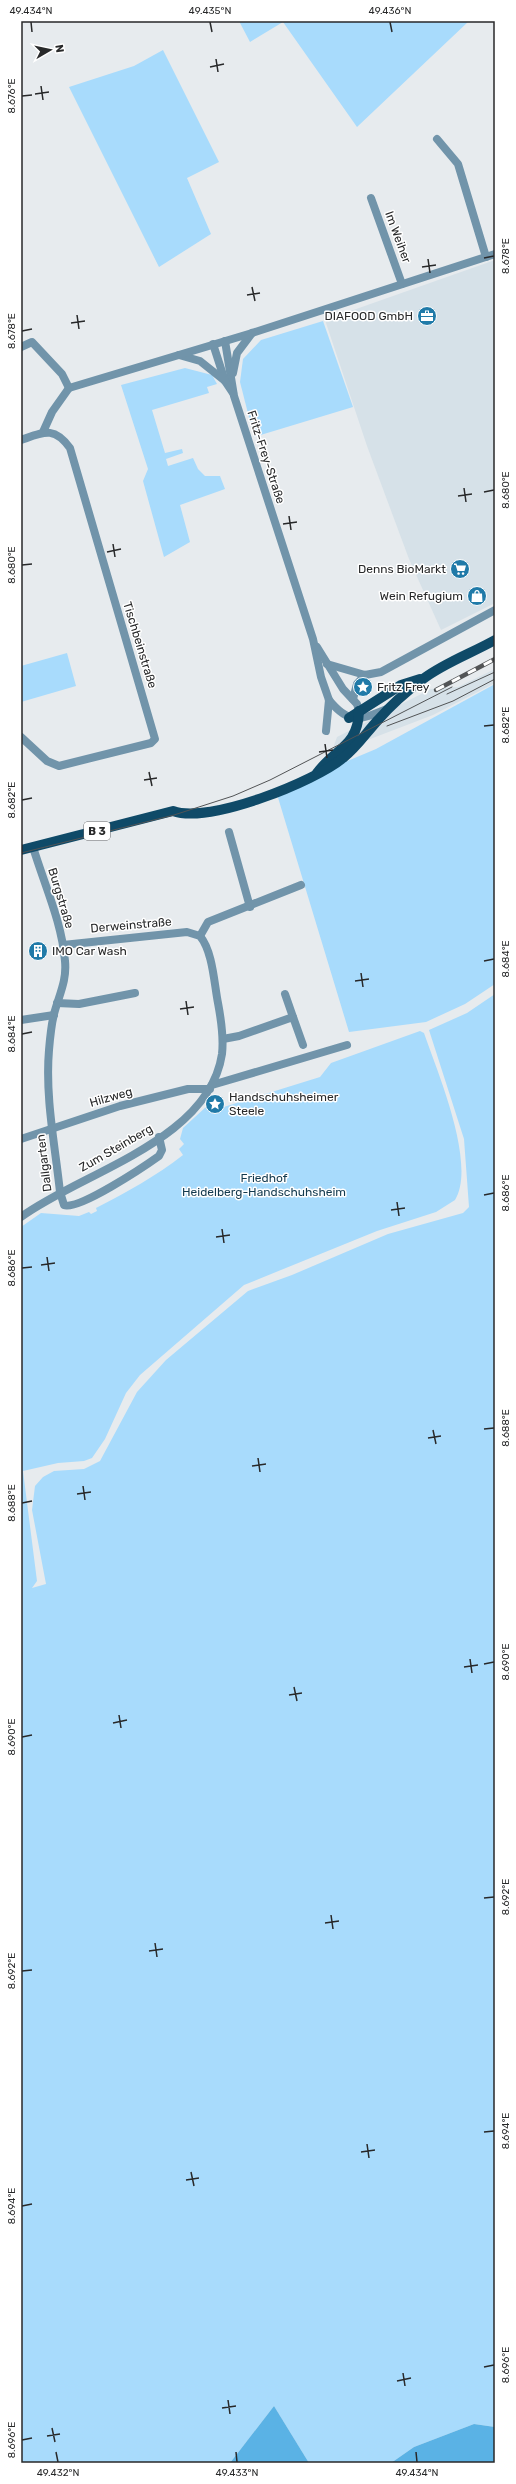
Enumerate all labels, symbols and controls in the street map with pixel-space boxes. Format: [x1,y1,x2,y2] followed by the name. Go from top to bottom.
[9,5,53,17] text: 49.434°N
[189,5,231,17] text: 49.435°N
[369,5,411,17] text: 49.436°N
[30,30,70,70] north arrow
[52,44,66,54] text: N
[6,78,18,114] text: 8.676°E
[382,209,414,265] street label: Im Weiher
[500,238,512,274] text: 8.678°E
[416,305,438,327] office icon: DIAFOOD GmbH
[324,309,413,323] place label: DIAFOOD GmbH
[6,313,18,349] text: 8.678°E
[244,409,288,506] street label: Fritz-Frey-Straße
[500,471,512,509] text: 8.680°E
[6,546,18,584] text: 8.680°E
[449,558,471,580] supermarket icon: Denns BioMarkt
[358,562,446,576] place label: Denns BioMarkt
[466,585,488,607] shop icon: Wein Refugium
[380,589,463,603] place label: Wein Refugium
[120,600,160,690] street label: Tischbeinstraße
[352,676,374,698] place icon: Fritz Frey
[377,680,430,694] place label: Fritz Frey
[500,707,512,743] text: 8.682°E
[6,782,18,818] text: 8.682°E
[84,822,110,840] road number: B 3
[45,866,77,930] street label: Burgstraße
[90,914,173,936] street label: Derweinstraße
[27,940,49,962] building icon: IMO Car Wash
[500,940,512,978] text: 8.684°E
[52,944,127,958] place label: IMO Car Wash
[6,1015,18,1053] text: 8.684°E
[88,1084,134,1110] street label: Hilzweg
[229,1090,339,1118] place label: Handschuhsheimer Steele
[204,1093,226,1115] place icon: Handschuhsheimer Steele
[77,1121,155,1175] street label: Zum Steinberg
[34,1133,54,1193] street label: Dallgarten
[182,1171,346,1199] park label: Friedhof Heidelberg-Handschuhsheim
[500,1174,512,1212] text: 8.686°E
[6,1249,18,1287] text: 8.686°E
[500,1409,512,1447] text: 8.688°E
[6,1484,18,1522] text: 8.688°E
[500,1644,512,1680] text: 8.690°E
[6,1719,18,1755] text: 8.690°E
[500,1879,512,1915] text: 8.692°E
[6,1953,18,1989] text: 8.692°E
[500,2113,512,2149] text: 8.694°E
[6,2188,18,2224] text: 8.694°E
[500,2347,512,2383] text: 8.696°E
[6,2422,18,2458] text: 8.696°E
[37,2467,79,2479] text: 49.432°N
[216,2467,258,2479] text: 49.433°N
[395,2467,439,2479] text: 49.434°N

